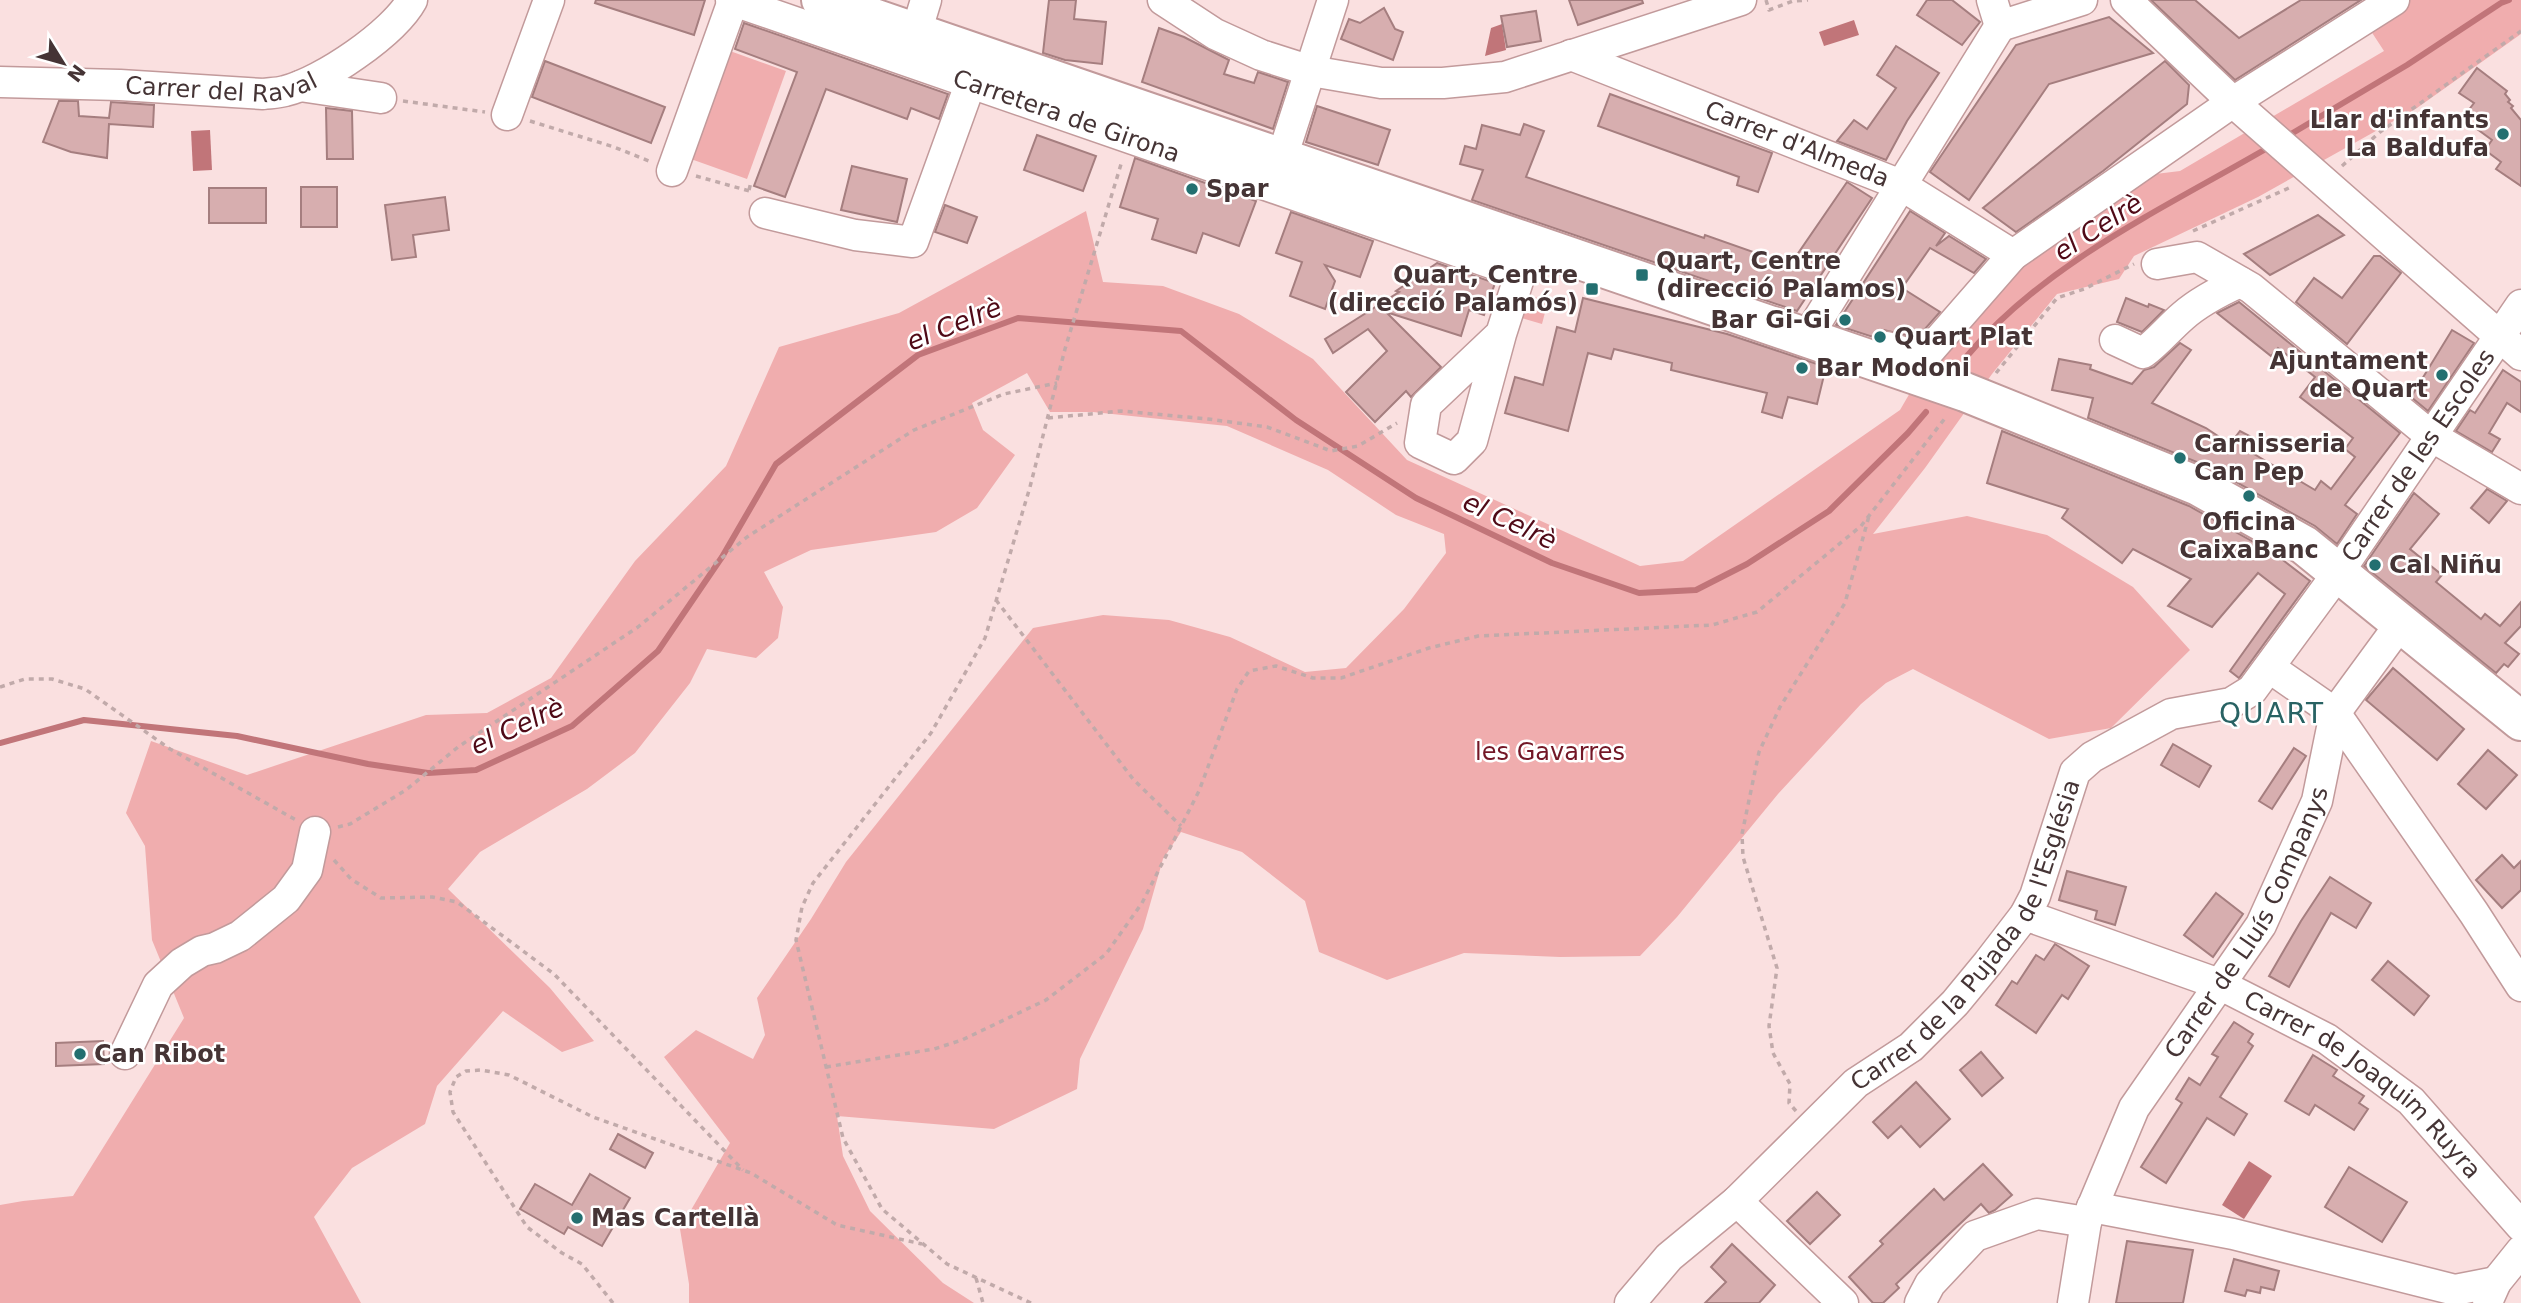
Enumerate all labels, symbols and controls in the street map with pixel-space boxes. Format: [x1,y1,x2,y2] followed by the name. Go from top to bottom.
[28,28,98,98] north arrow
[63,60,90,86] text: N
[949,64,1184,168] street label: Carretera de Girona
[124,66,322,108] street label: Carrer del Raval
[1701,95,1893,193] street label: Carrer d'Almeda
[2310,106,2489,162] place label: Llar d'infants La Baldufa
[2495,126,2511,142] marker: Llar d'infants La Baldufa
[1206,175,1269,203] place label: Spar
[1184,181,1200,197] marker: Spar
[2048,187,2148,267] water label: el Celrè
[1656,247,1906,303] place label: Quart, Centre (direcció Palamos)
[1328,261,1578,317] place label: Quart, Centre (direcció Palamós)
[1634,267,1650,283] marker: Quart, Centre (direcció Palamos)
[1584,281,1600,297] marker: Quart, Centre (direcció Palamós)
[902,291,1006,357] water label: el Celrè
[1711,306,1831,334] place label: Bar Gi-Gi
[1837,312,1853,328] marker: Bar Gi-Gi
[1894,323,2033,351] place label: Quart Plat
[1872,329,1888,345] marker: Quart Plat
[2336,344,2501,567] street label: Carrer de les Escoles
[2270,347,2428,403] place label: Ajuntament de Quart
[1816,354,1970,382] place label: Bar Modoni
[1794,360,1810,376] marker: Bar Modoni
[2434,367,2450,383] marker: Ajuntament de Quart
[2194,430,2346,486] place label: Carnisseria Can Pep
[2172,450,2188,466] marker: Carnisseria Can Pep
[1459,486,1561,556] water label: el Celrè
[2241,488,2257,504] marker: Oficina CaixaBanc
[2179,508,2319,564] place label: Oficina CaixaBanc
[2389,551,2502,579] place label: Cal Niñu
[2367,557,2383,573] marker: Cal Niñu
[466,691,568,761] water label: el Celrè
[2219,697,2325,730] district label: QUART
[1475,738,1625,766] park label: les Gavarres
[1846,776,2086,1097] street label: Carrer de la Pujada de l'Església
[2159,785,2334,1064] street label: Carrer de Lluís Companys
[2239,985,2487,1184] street label: Carrer de Joaquim Ruyra
[94,1040,225,1068] place label: Can Ribot
[72,1046,88,1062] marker: Can Ribot
[591,1204,760,1232] place label: Mas Cartellà
[569,1210,585,1226] marker: Mas Cartellà

